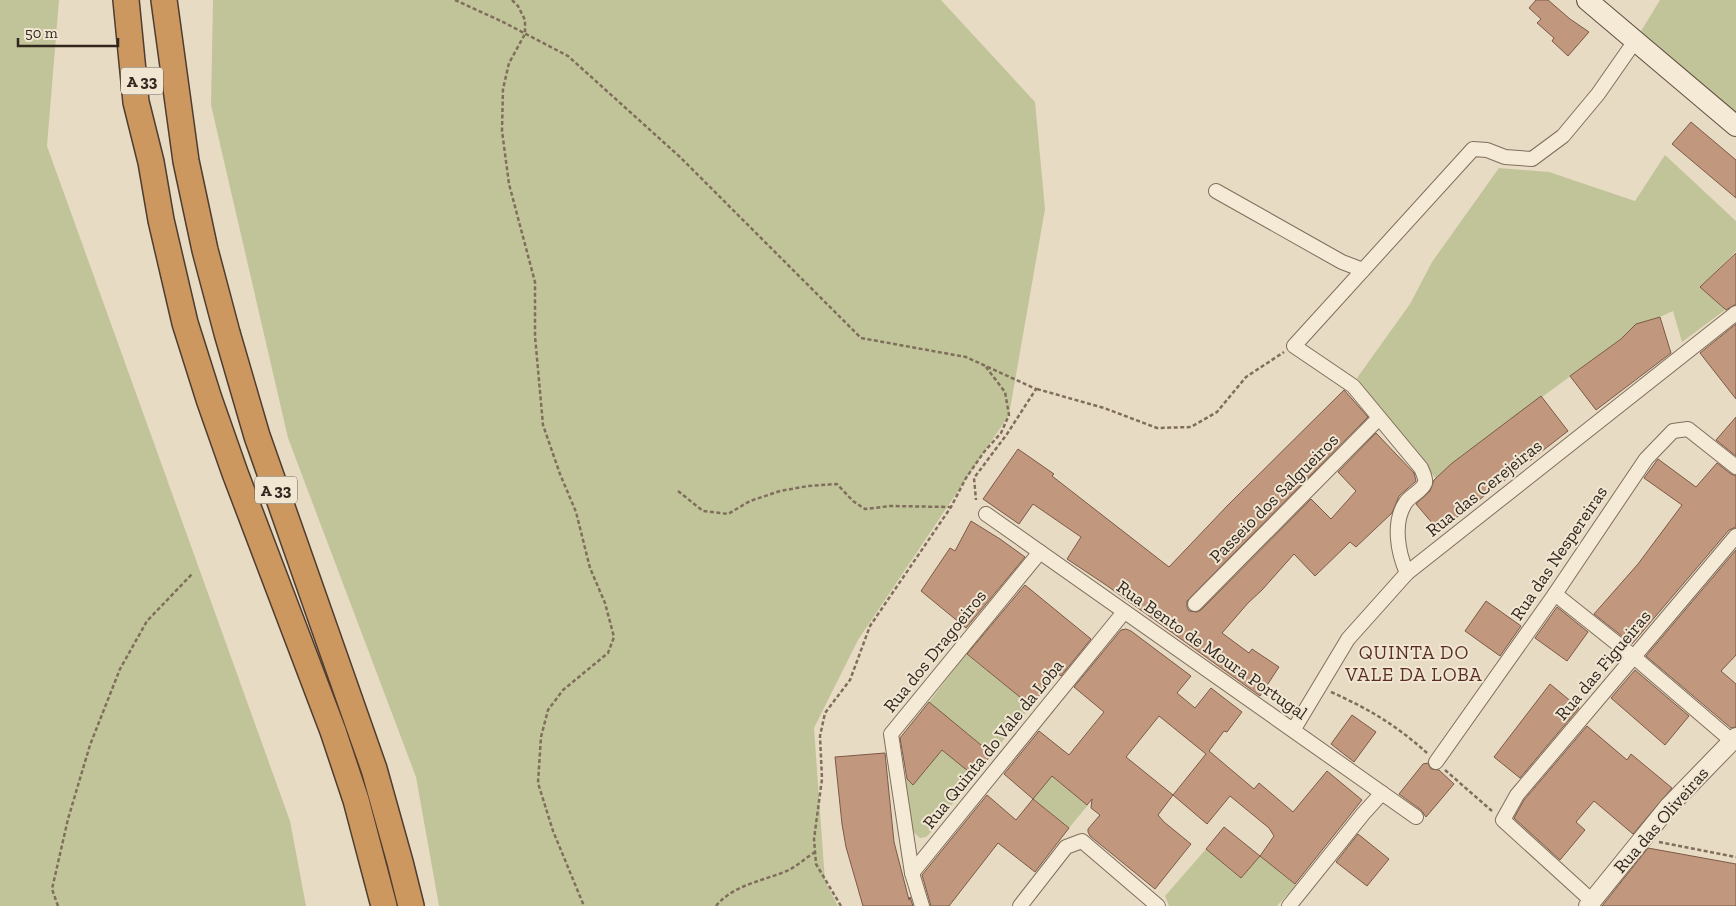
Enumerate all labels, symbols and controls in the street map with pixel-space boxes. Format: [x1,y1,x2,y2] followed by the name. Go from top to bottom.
[18,15,118,47] scale bar
[25,24,58,42] text: 50 m
[121,68,163,94] road number: A 33
[1205,429,1343,567] street label: Passeio dos Salgueiros
[1422,434,1547,541] street label: Rua das Cerejeiras
[255,476,297,504] road number: A 33
[1506,482,1612,624] street label: Rua das Nespereiras
[1112,576,1312,725] street label: Rua Bento de Moura Portugal
[879,585,991,717] street label: Rua dos Dragoeiros
[1550,605,1656,725] street label: Rua das Figueiras
[1344,641,1483,686] district label: QUINTA DO VALE DA LOBA
[918,655,1068,833] street label: Rua Quinta do Vale da Loba
[1609,762,1713,878] street label: Rua das Oliveiras

